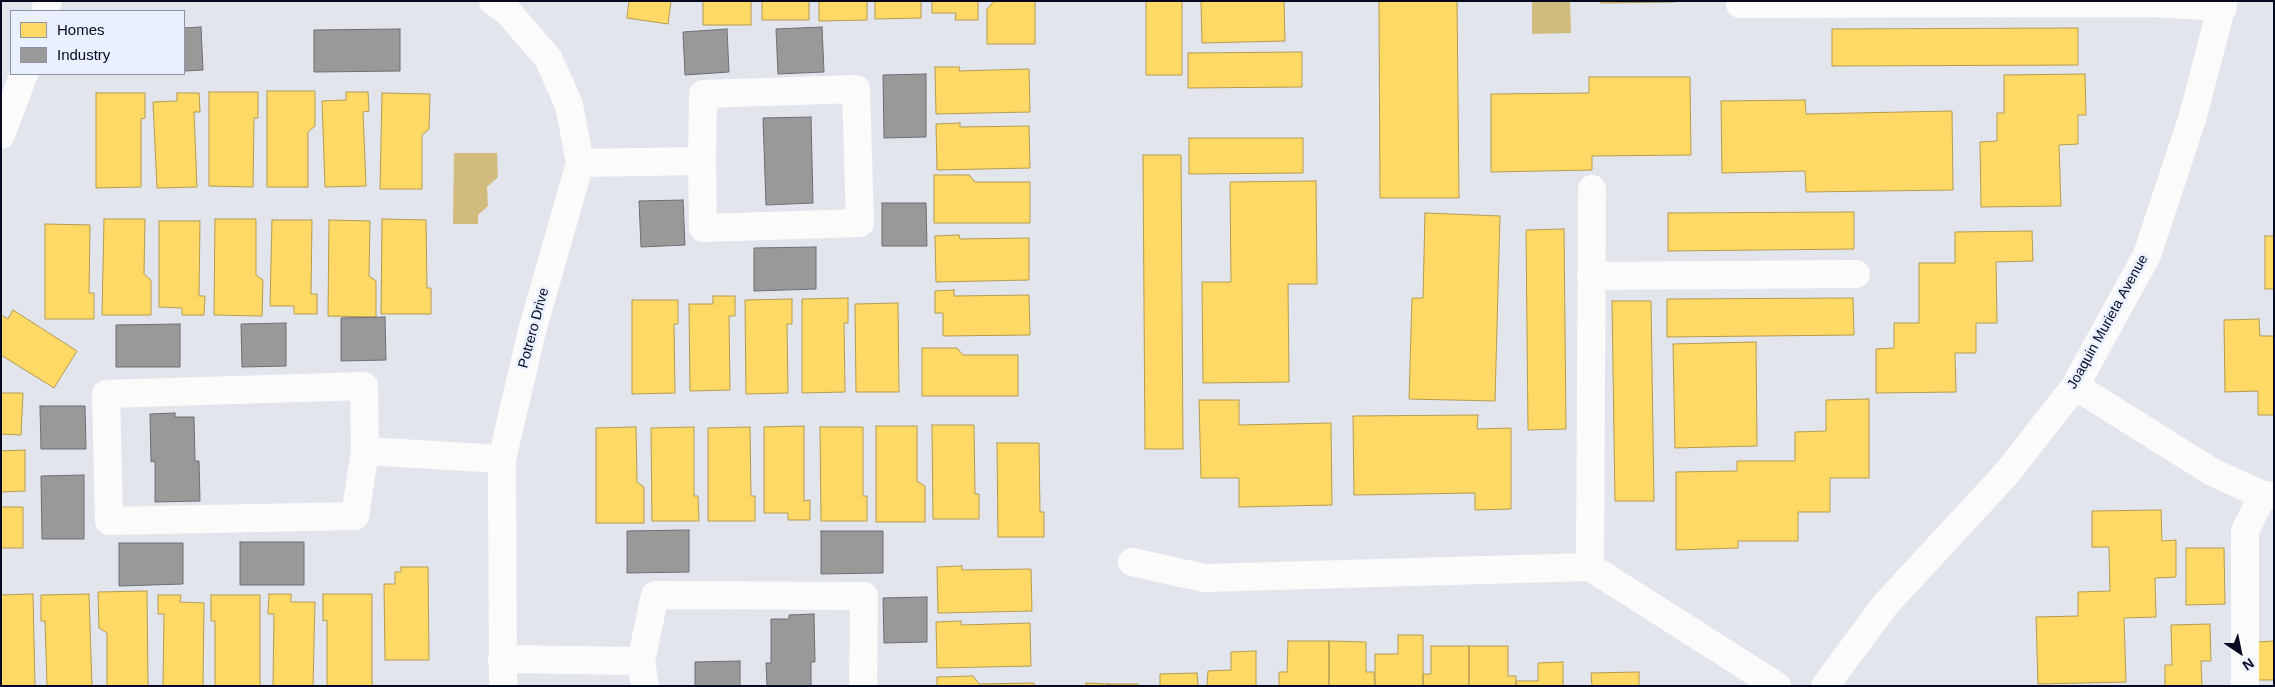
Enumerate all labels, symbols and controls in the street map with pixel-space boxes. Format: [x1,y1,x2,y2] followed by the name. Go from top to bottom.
[10,10,185,75] legend
[57,21,105,38] text: Homes
[57,46,110,63] text: Industry
[2064,252,2152,392] street label: Joaquin Murieta Avenue
[515,286,553,370] street label: Potrero Drive
[2215,627,2265,677] north arrow
[2240,655,2257,674] text: N

